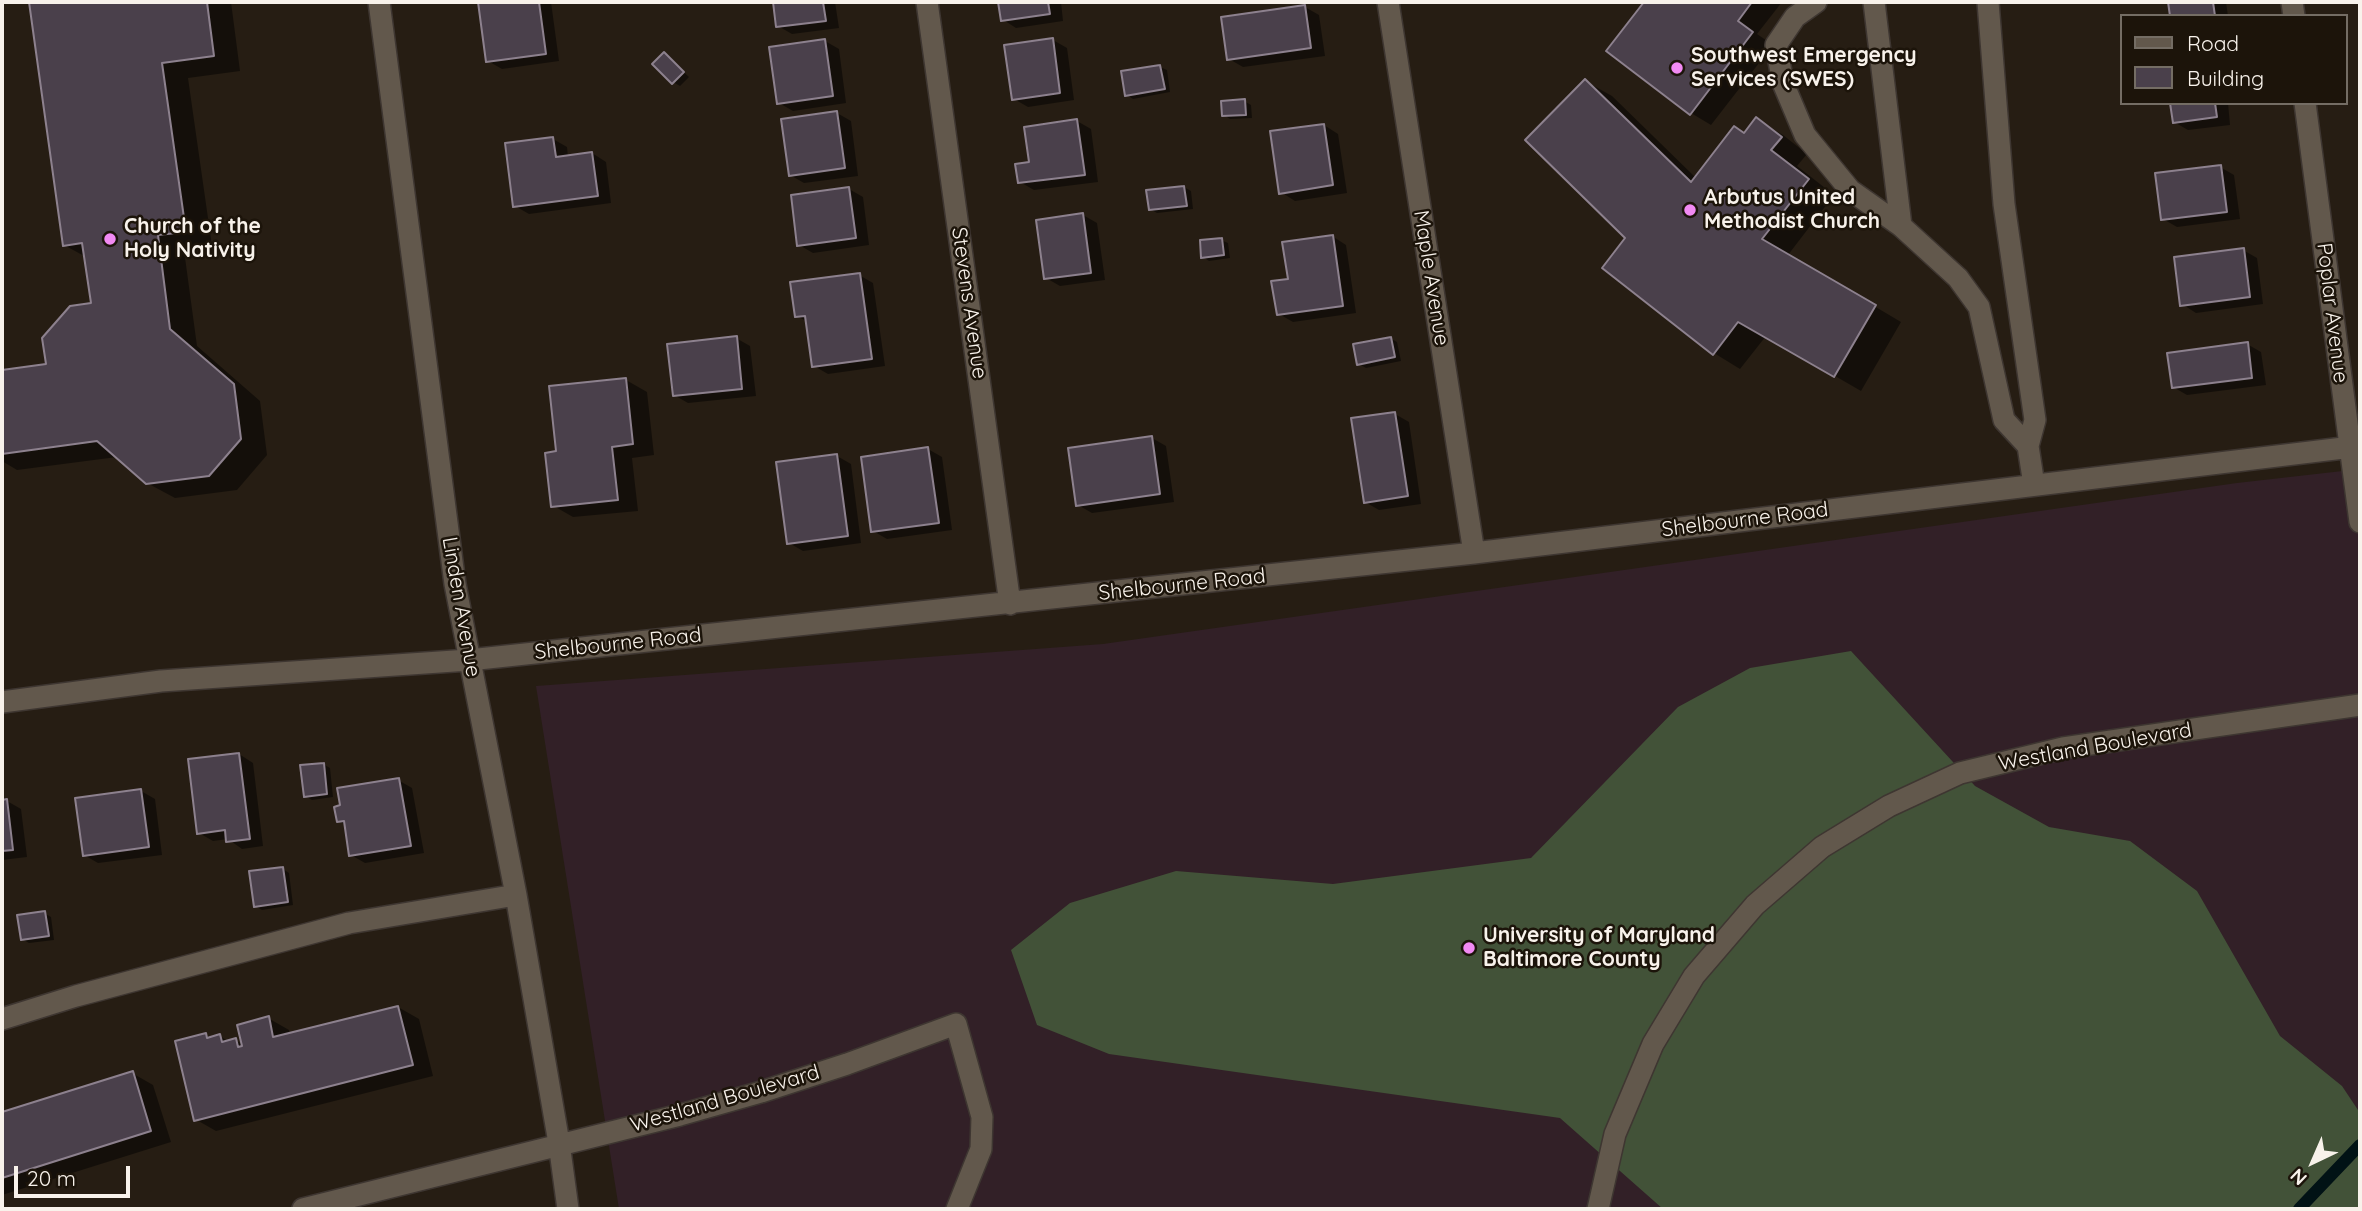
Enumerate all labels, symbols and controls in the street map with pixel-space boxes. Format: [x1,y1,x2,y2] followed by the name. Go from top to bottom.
[2120,14,2348,105] legend
[2187,30,2239,56] text: Road
[1691,43,1917,93] place label: Southwest Emergency Services (SWES)
[1669,60,1685,76] marker: Southwest Emergency Services (SWES)
[2187,65,2264,91] text: Building
[1704,185,1880,235] place label: Arbutus United Methodist Church
[1682,202,1698,218] marker: Arbutus United Methodist Church
[1408,208,1454,348] street label: Maple Avenue
[124,214,261,264] place label: Church of the Holy Nativity
[946,225,992,381] street label: Stevens Avenue
[102,231,118,247] marker: Church of the Holy Nativity
[2311,242,2353,384] street label: Poplar Avenue
[1660,497,1830,543] street label: Shelbourne Road
[436,535,486,679] street label: Linden Avenue
[1097,564,1267,606] street label: Shelbourne Road
[533,623,703,665] street label: Shelbourne Road
[1996,718,2194,776] street label: Westland Boulevard
[1483,923,1715,973] place label: University of Maryland Baltimore County
[1461,940,1477,956] marker: University of Maryland Baltimore County
[627,1060,823,1138] street label: Westland Boulevard
[2278,1127,2348,1197] north arrow
[18,1152,133,1196] scale bar
[2285,1164,2312,1191] text: N
[27,1165,76,1191] text: 20 m

